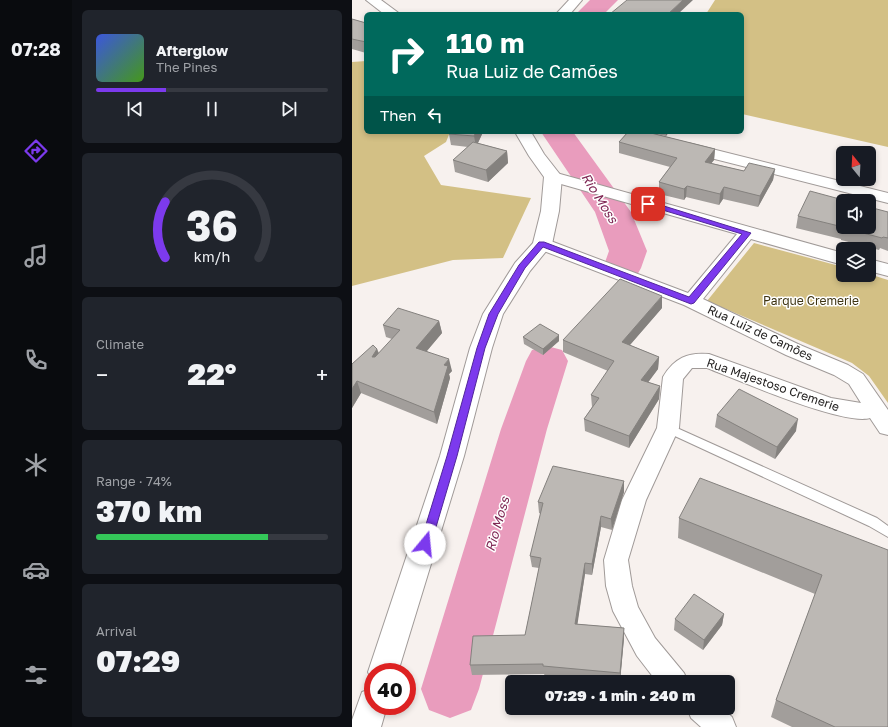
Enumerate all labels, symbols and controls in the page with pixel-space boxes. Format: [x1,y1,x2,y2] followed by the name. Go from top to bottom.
[446,26,525,59] text: 110 m
[380,28,432,80] icon: right
[11,38,61,60] text: 07:28
[156,41,228,59] text: Afterglow
[156,59,217,75] text: The Pines
[446,60,618,82] text: Rua Luiz de Camões
[124,98,146,120] icon: previous
[201,98,223,120] icon: pause
[278,98,300,120] icon: next
[424,104,446,126] icon: left
[380,106,416,124] text: Then
[22,137,50,165] icon: directions
[836,146,876,186] north arrow
[836,146,876,282] map controls
[578,170,622,227] water label: Rio Moss
[631,187,665,221] pin
[637,193,659,215] icon: arrive
[836,194,876,234] button: sound
[186,200,238,250] text: 36
[22,242,50,270] icon: music
[836,242,876,282] button: layers
[194,248,230,265] text: km/h
[763,293,859,308] park label: Parque Cremerie
[705,302,815,364] street label: Rua Luiz de Camões
[96,336,144,352] text: Climate
[22,346,50,374] icon: phone
[705,355,841,414] street label: Rua Majestoso Cremerie
[188,356,236,392] text: 22°
[96,361,108,388] text: −
[316,361,328,388] text: +
[22,451,50,479] icon: climate
[96,473,172,489] text: Range · 74%
[96,493,202,529] text: 370 km
[482,494,513,553] water label: Rio Moss
[404,523,446,565] position arrow
[22,556,50,584] icon: car
[96,623,137,639] text: Arrival
[96,643,180,679] text: 07:29
[22,661,50,689] icon: filters
[364,663,416,715] speed limit sign: 40
[545,686,695,704] text: 07:29 · 1 min · 240 m

